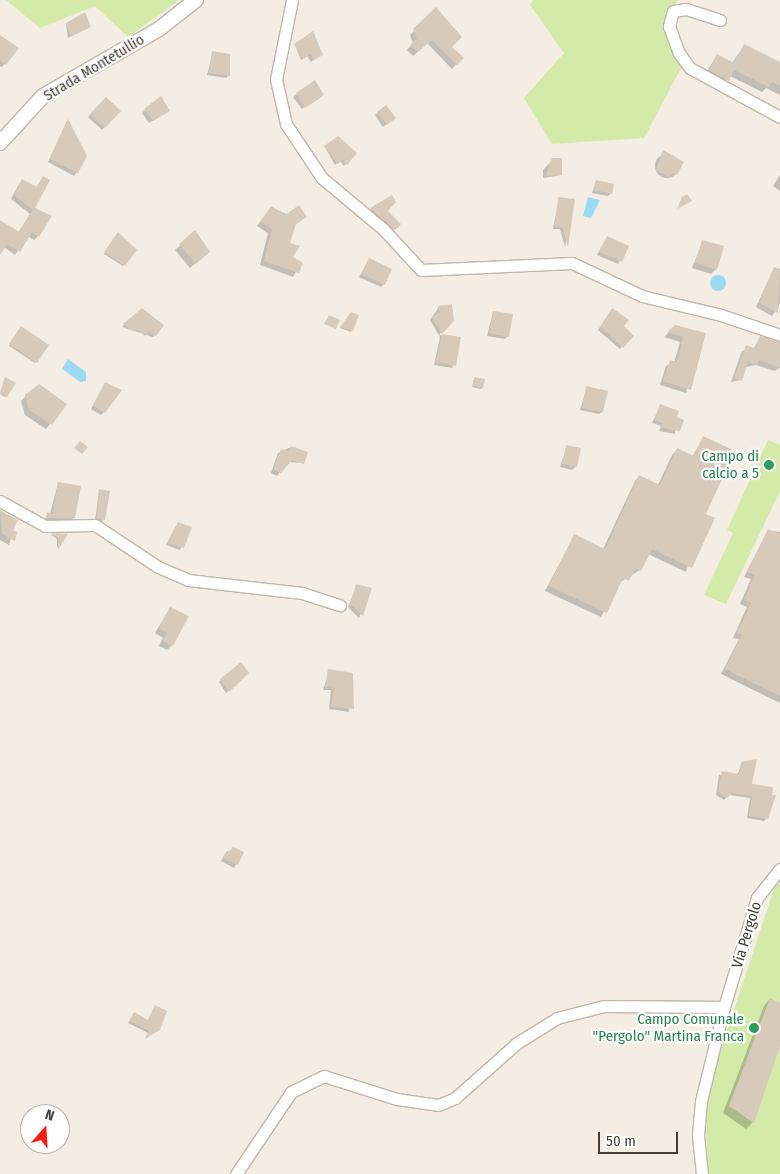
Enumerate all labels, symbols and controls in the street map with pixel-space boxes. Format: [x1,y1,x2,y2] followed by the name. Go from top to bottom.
[40,31,148,105] street label: Strada Montetullio
[701,447,759,482] place label: Campo di calcio a 5
[763,459,775,471] marker: Campo di calcio a 5
[728,900,766,970] street label: Via Pergolo
[593,1010,744,1045] place label: Campo Comunale "Pergolo" Martina Franca
[748,1022,760,1034] marker: Campo Comunale "Pergolo" Martina Franca
[20,1104,70,1154] north arrow
[43,1106,56,1125] text: N
[600,1122,680,1154] scale bar
[606,1132,636,1150] text: 50 m

